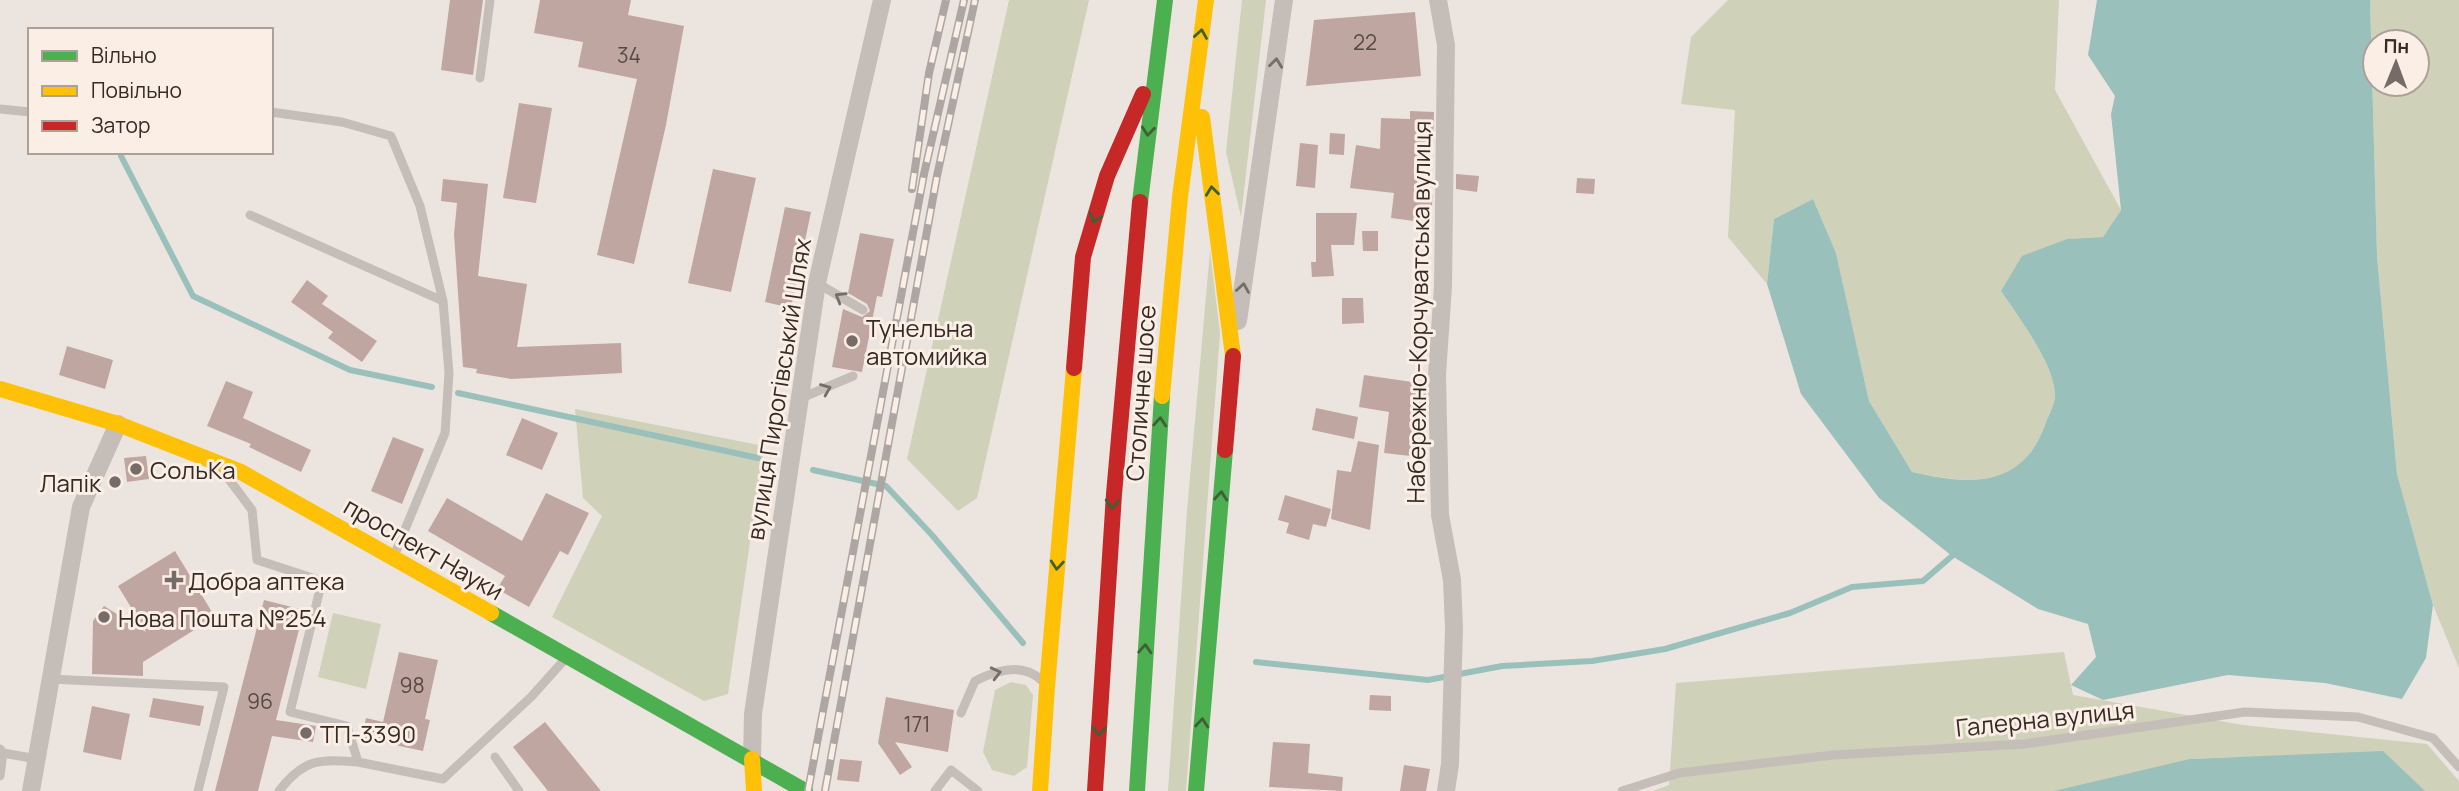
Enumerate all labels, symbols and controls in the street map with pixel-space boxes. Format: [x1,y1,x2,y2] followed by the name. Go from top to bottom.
[28,28,273,154] legend
[1193,28,1208,40] one-way arrow
[1353,28,1377,56] house number: 22
[2361,28,2431,98] north arrow
[2383,33,2409,59] text: Пн
[91,41,157,69] text: Вільно
[617,41,641,69] house number: 34
[1268,57,1283,68] one-way arrow
[91,76,182,104] text: Повільно
[91,111,150,139] text: Затор
[1398,120,1438,504] street label: Набережно-Корчуватська вулиця
[1141,126,1156,137] one-way arrow
[1204,185,1219,197] one-way arrow
[1088,212,1103,224] one-way arrow
[738,235,818,542] street label: вулиця Пирогівський Шлях
[1235,282,1250,294] one-way arrow
[835,292,848,305] one-way arrow
[1117,304,1163,482] street label: Столичне шосе
[866,311,987,372] place label: Тунельна автомийка
[844,333,860,349] marker: Тунельна автомийка
[819,383,831,397] one-way arrow
[1152,417,1167,428] one-way arrow
[150,453,236,486] place label: СольКа
[128,461,144,477] marker: СольКа
[40,466,102,499] place label: Лапік
[107,474,123,490] marker: Лапік
[338,489,510,607] street label: проспект Науки
[1213,491,1228,502] one-way arrow
[1105,499,1120,510] one-way arrow
[1050,560,1065,571] one-way arrow
[188,564,345,597] place label: Добра аптека
[166,572,182,588] marker: Добра аптека
[118,601,327,634] place label: Нова Пошта №254
[96,609,112,625] marker: Нова Пошта №254
[1138,644,1153,655] one-way arrow
[990,667,1002,681] one-way arrow
[399,671,425,699] house number: 98
[247,687,273,715] house number: 96
[1954,692,2136,744] street label: Галерна вулиця
[904,710,930,738] house number: 171
[320,717,416,750] place label: ТП-3390
[1194,717,1209,728] one-way arrow
[298,725,314,741] marker: ТП-3390
[1091,726,1106,737] one-way arrow

